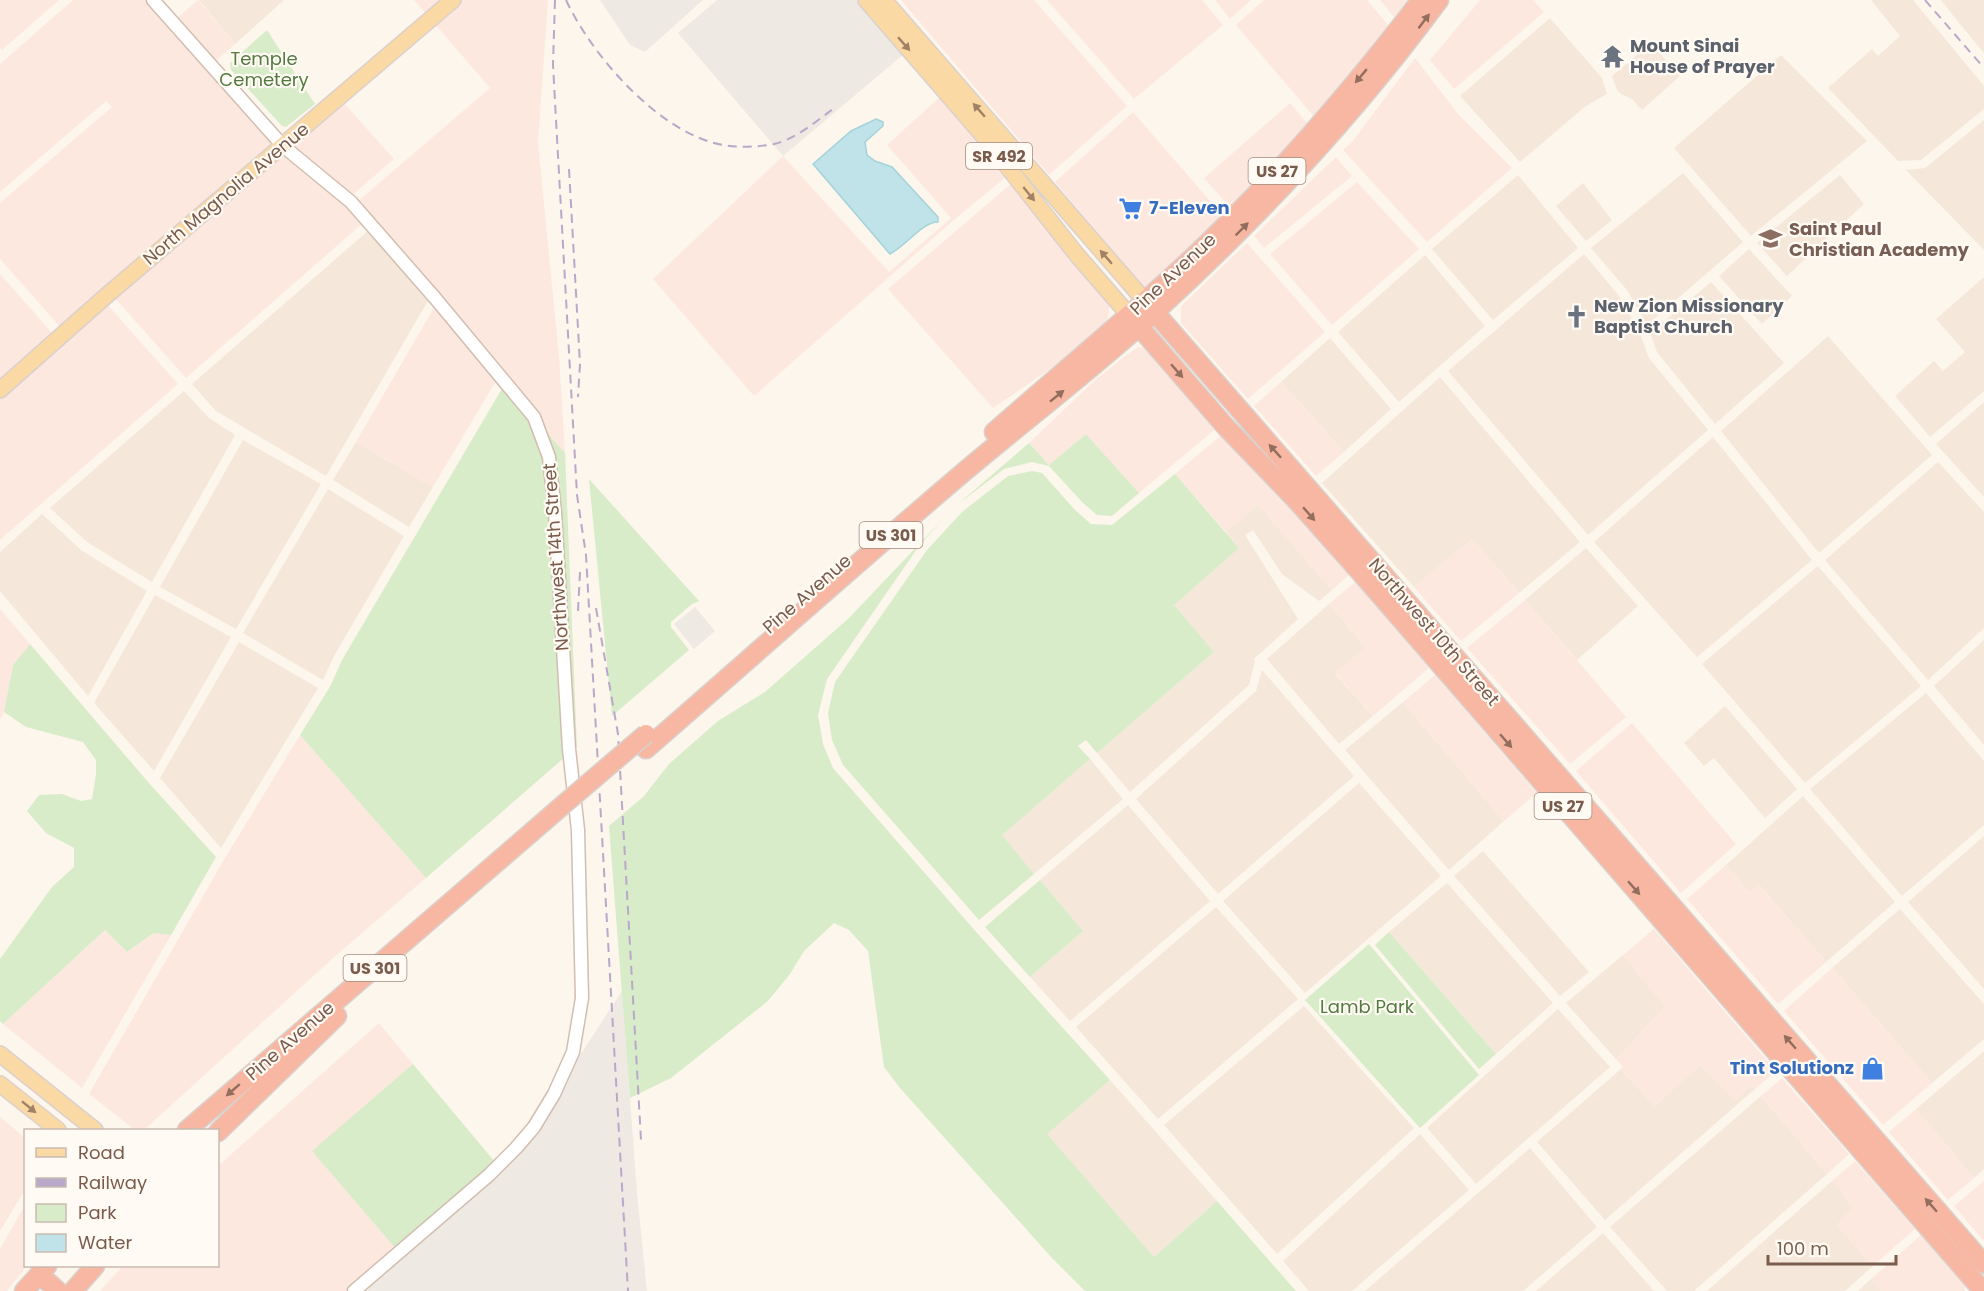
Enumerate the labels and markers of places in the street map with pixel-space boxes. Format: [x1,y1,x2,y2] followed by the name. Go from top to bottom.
[1630,33,1775,79] place label: Mount Sinai House of Prayer
[1599,43,1625,69] temple icon: Mount Sinai House of Prayer
[1118,195,1144,221] supermarket icon: 7-Eleven
[1149,195,1230,220] place label: 7-Eleven
[1789,216,1969,262] place label: Saint Paul Christian Academy
[1758,226,1784,252] school or university icon: Saint Paul Christian Academy
[1594,293,1784,339] place label: New Zion Missionary Baptist Church
[1563,303,1589,329] church icon: New Zion Missionary Baptist Church
[1730,1055,1854,1080] place label: Tint Solutionz
[1859,1055,1885,1081] shop icon: Tint Solutionz

